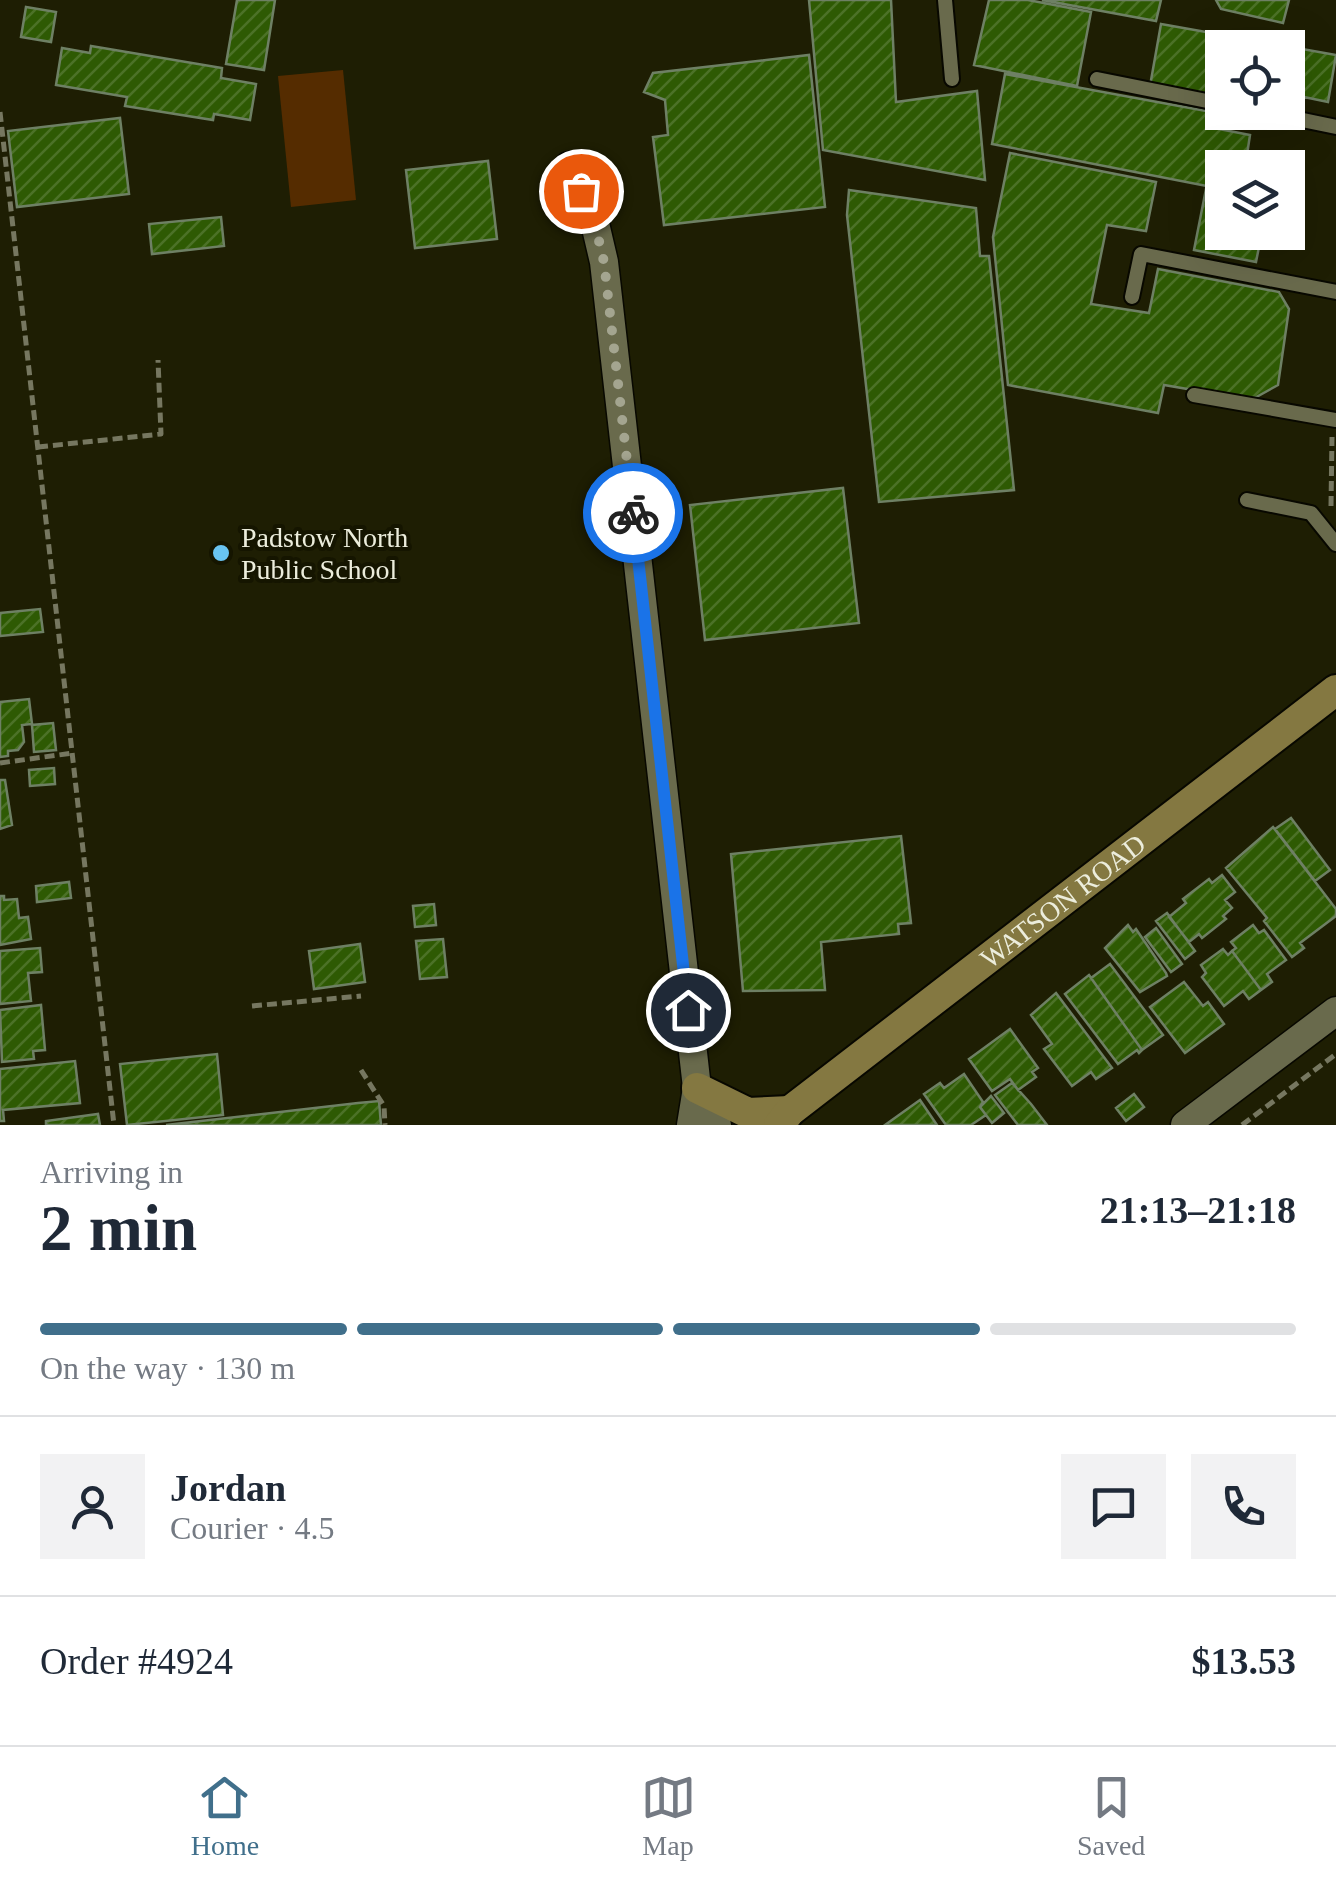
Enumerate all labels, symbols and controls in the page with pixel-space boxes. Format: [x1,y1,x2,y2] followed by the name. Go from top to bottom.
[1205,30,1305,250] map controls
[1205,30,1305,130] button: locate
[539,149,624,234] pin
[1205,150,1305,250] button: layers
[554,164,609,219] icon: bag
[583,463,683,563] courier
[606,486,661,541] icon: bike
[241,522,408,585] place label: Padstow North Public School
[210,542,232,564] marker: Padstow North Public School
[974,828,1152,975] street label: WATSON ROAD
[646,968,731,1053] pin
[661,983,716,1038] icon: home
[40,1154,183,1190] text: Arriving in
[1100,1189,1296,1231] text: 21:13–21:18
[40,1192,197,1264] text: 2 min
[40,1350,295,1386] text: On the way · 130 m
[40,1454,145,1559] button: person
[1061,1454,1166,1559] button: chat
[1191,1454,1296,1559] button: phone
[170,1467,286,1509] text: Jordan
[170,1510,334,1546] text: Courier · 4.5
[40,1640,233,1682] text: Order #4924
[1192,1640,1296,1682] text: $13.53
[191,1770,259,1862] tab: Home
[641,1770,696,1862] tab: Map
[1077,1770,1145,1862] tab: Saved

